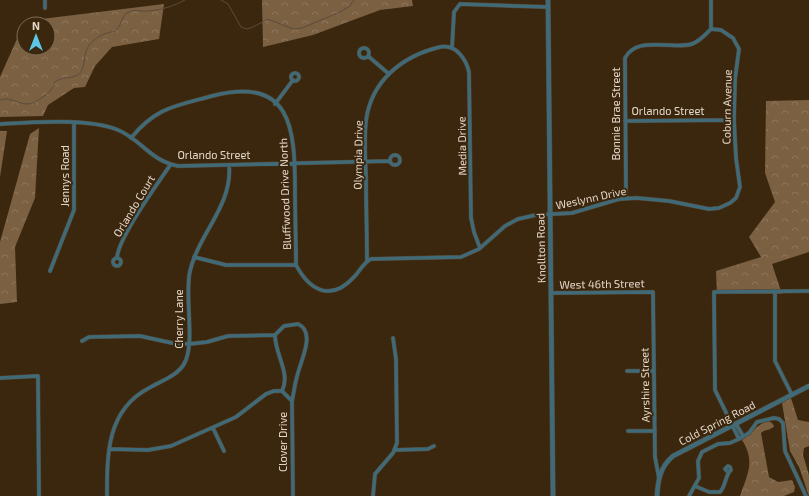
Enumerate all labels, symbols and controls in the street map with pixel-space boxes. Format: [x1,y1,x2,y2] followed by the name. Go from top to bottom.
[16,16,56,56] north arrow
[32,19,40,32] text: N
[609,67,622,161] street label: Bonnie Brae Street
[719,69,734,145] street label: Coburn Avenue
[631,104,705,117] street label: Orlando Street
[454,116,469,176] street label: Media Drive
[350,120,365,190] street label: Olympia Drive
[276,138,293,250] street label: Bluffwood Drive North
[58,145,71,207] street label: Jennys Road
[177,148,251,161] street label: Orlando Street
[110,172,157,239] street label: Orlando Court
[554,184,628,211] street label: Weslynn Drive
[533,213,548,283] street label: Knollton Road
[559,276,645,291] street label: West 46th Street
[172,289,185,349] street label: Cherry Lane
[637,348,652,423] street label: Ayrshire Street
[676,398,757,448] street label: Cold Spring Road
[276,412,289,472] street label: Clover Drive

